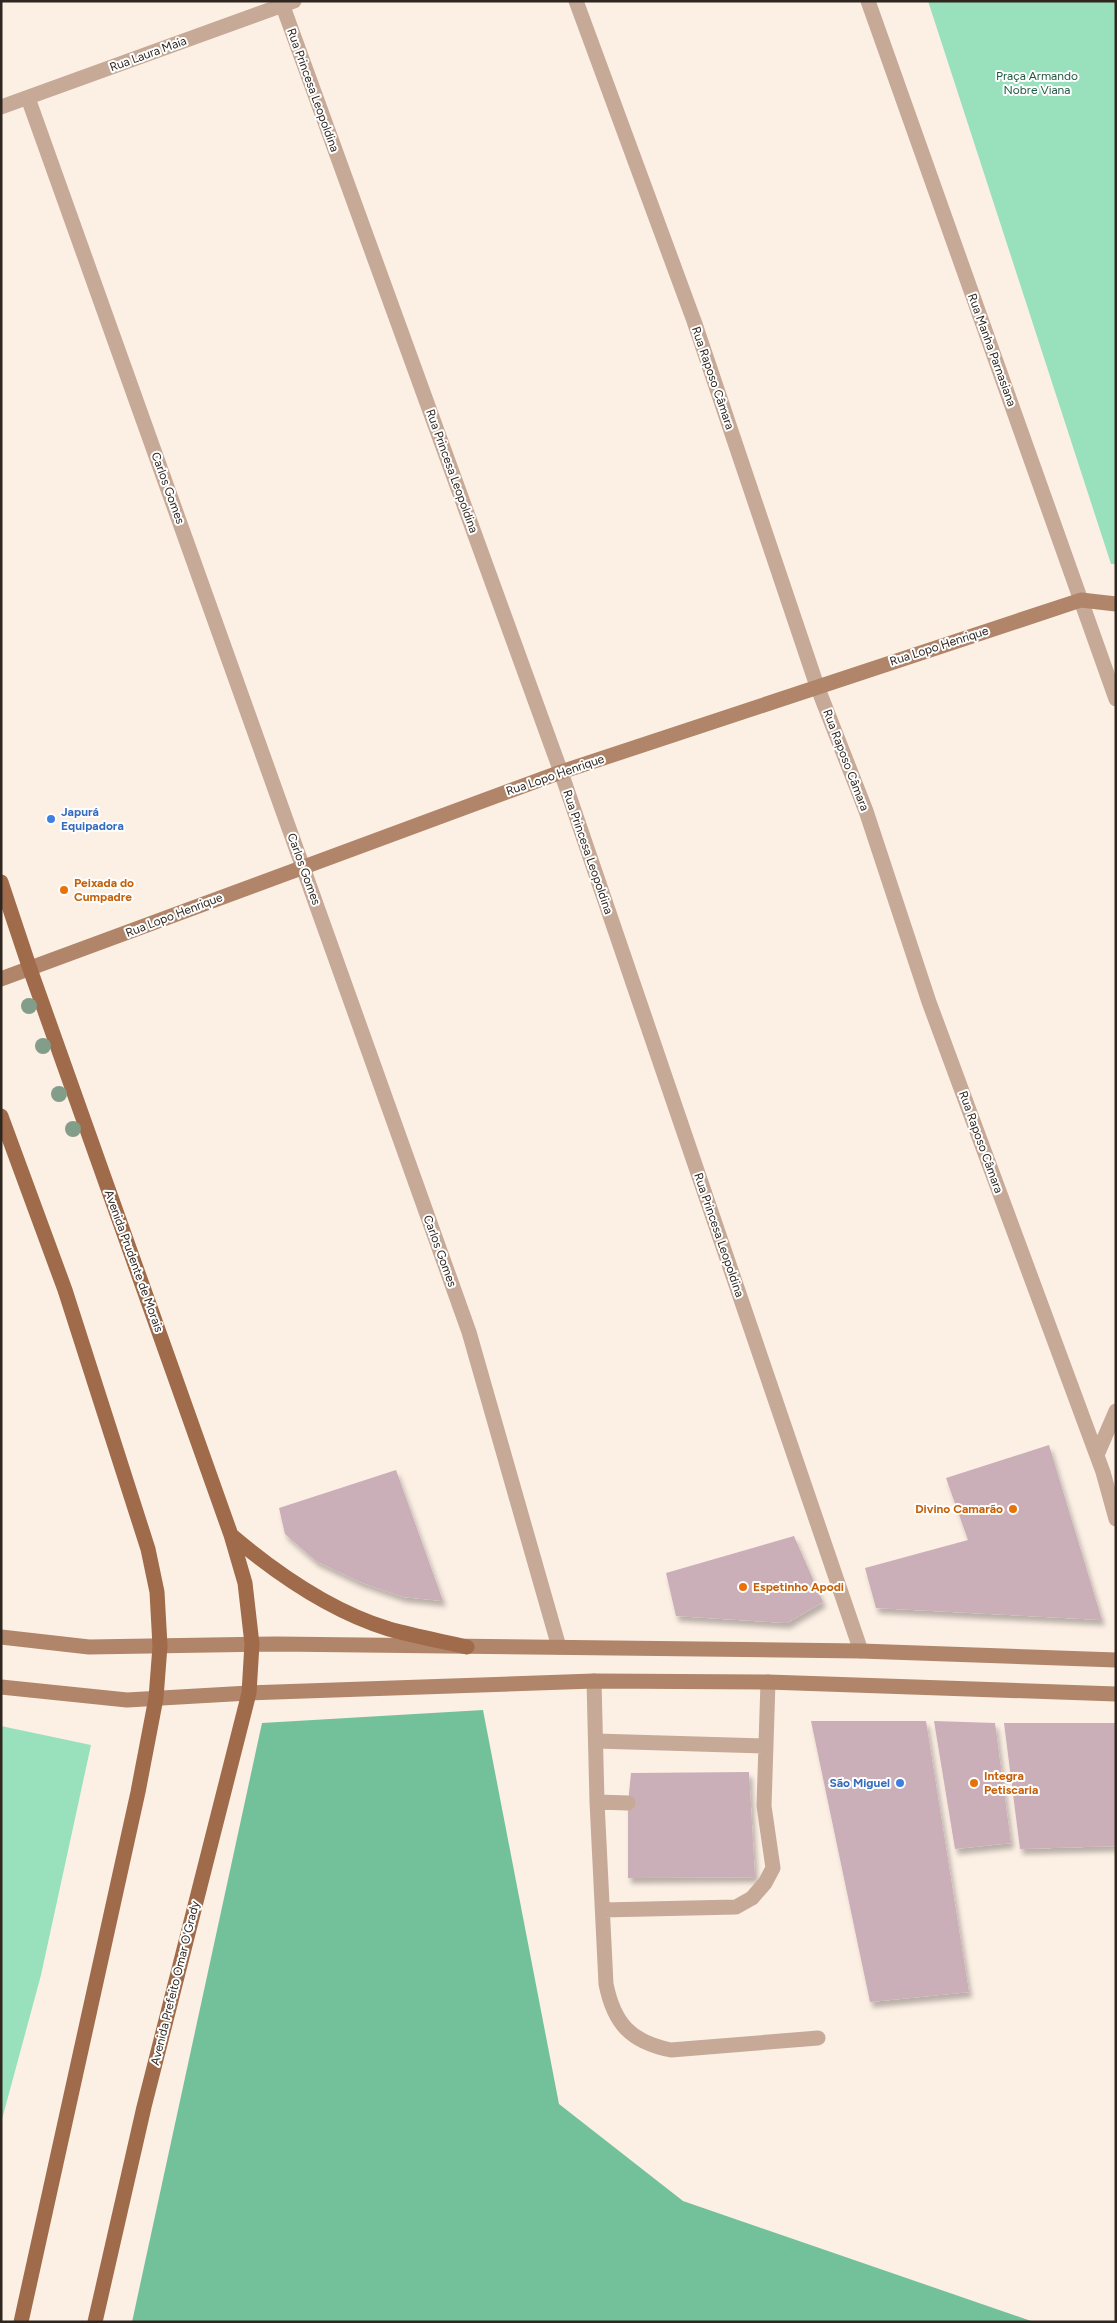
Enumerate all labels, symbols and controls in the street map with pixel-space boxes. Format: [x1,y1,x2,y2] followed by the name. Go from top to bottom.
[284,26,342,154] street label: Rua Princesa Leopoldina
[108,34,188,74] street label: Rua Laura Maia
[996,69,1078,97] park label: Praça Armando Nobre Viana
[965,292,1019,408] street label: Rua Manha Parnasiana
[689,325,737,431] street label: Rua Raposo Câmara
[423,407,481,535] street label: Rua Princesa Leopoldina
[149,450,188,526] street label: Carlos Gomes
[888,623,990,669] street label: Rua Lopo Henrique
[820,707,872,813] street label: Rua Raposo Câmara
[504,752,606,798] street label: Rua Lopo Henrique
[560,788,616,916] street label: Rua Princesa Leopoldina
[61,805,124,833] place label: Japurá Equipadora
[45,813,57,825] marker: Japurá Equipadora
[285,831,324,907] street label: Carlos Gomes
[74,876,134,904] place label: Peixada do Cumpadre
[58,884,70,896] marker: Peixada do Cumpadre
[124,890,225,940] street label: Rua Lopo Henrique
[956,1089,1006,1195] street label: Rua Raposo Câmara
[691,1171,747,1299] street label: Rua Princesa Leopoldina
[102,1188,166,1334] street label: Avenida Prudente de Morais
[421,1213,460,1289] street label: Carlos Gomes
[915,1502,1003,1516] place label: Divino Camarão
[1007,1503,1019,1515] marker: Divino Camarão
[753,1580,844,1594] place label: Espetinho Apodi
[737,1581,749,1593] marker: Espetinho Apodi
[984,1769,1038,1797] place label: Integra Petiscaria
[829,1776,890,1790] place label: São Miguel
[894,1777,906,1789] marker: São Miguel
[968,1777,980,1789] marker: Integra Petiscaria
[148,1899,202,2067] street label: Avenida Prefeito Omar O'Grady

